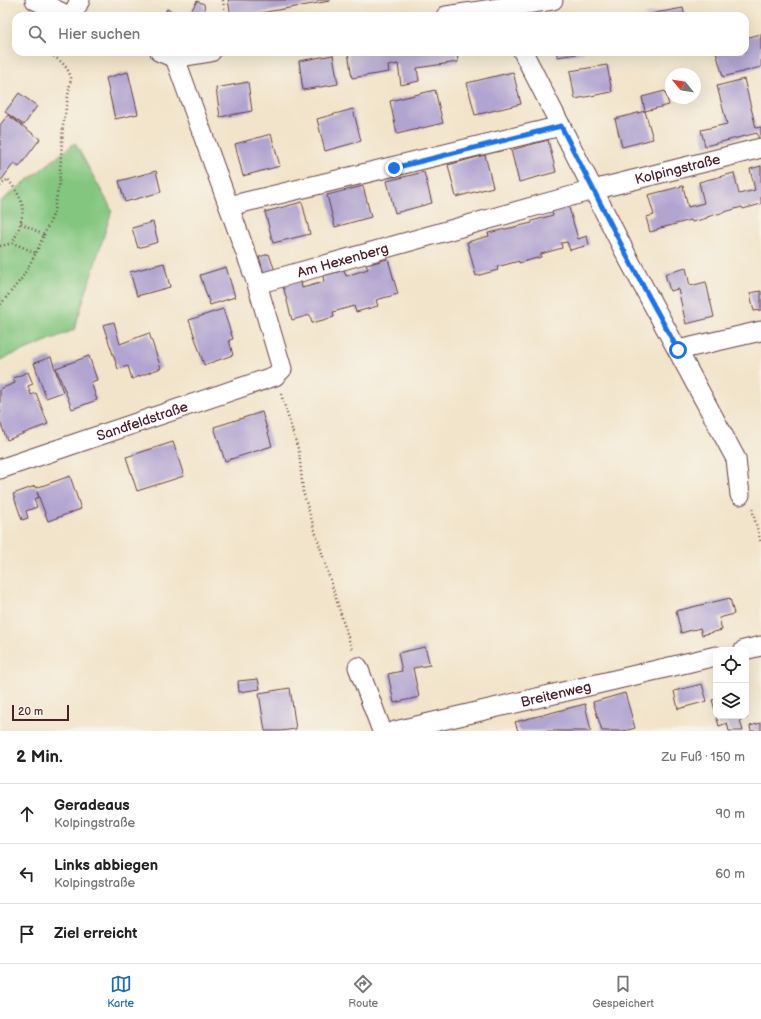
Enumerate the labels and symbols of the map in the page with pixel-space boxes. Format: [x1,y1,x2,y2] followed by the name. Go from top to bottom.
[665,68,701,104] north arrow
[633,151,722,188] street label: Kolpingstraße
[385,159,403,177] route end
[295,240,390,281] street label: Am Hexenberg
[669,341,687,359] route start
[94,398,190,445] street label: Sandfeldstraße
[519,678,593,711] street label: Breitenweg
[12,703,69,722] scale bar

